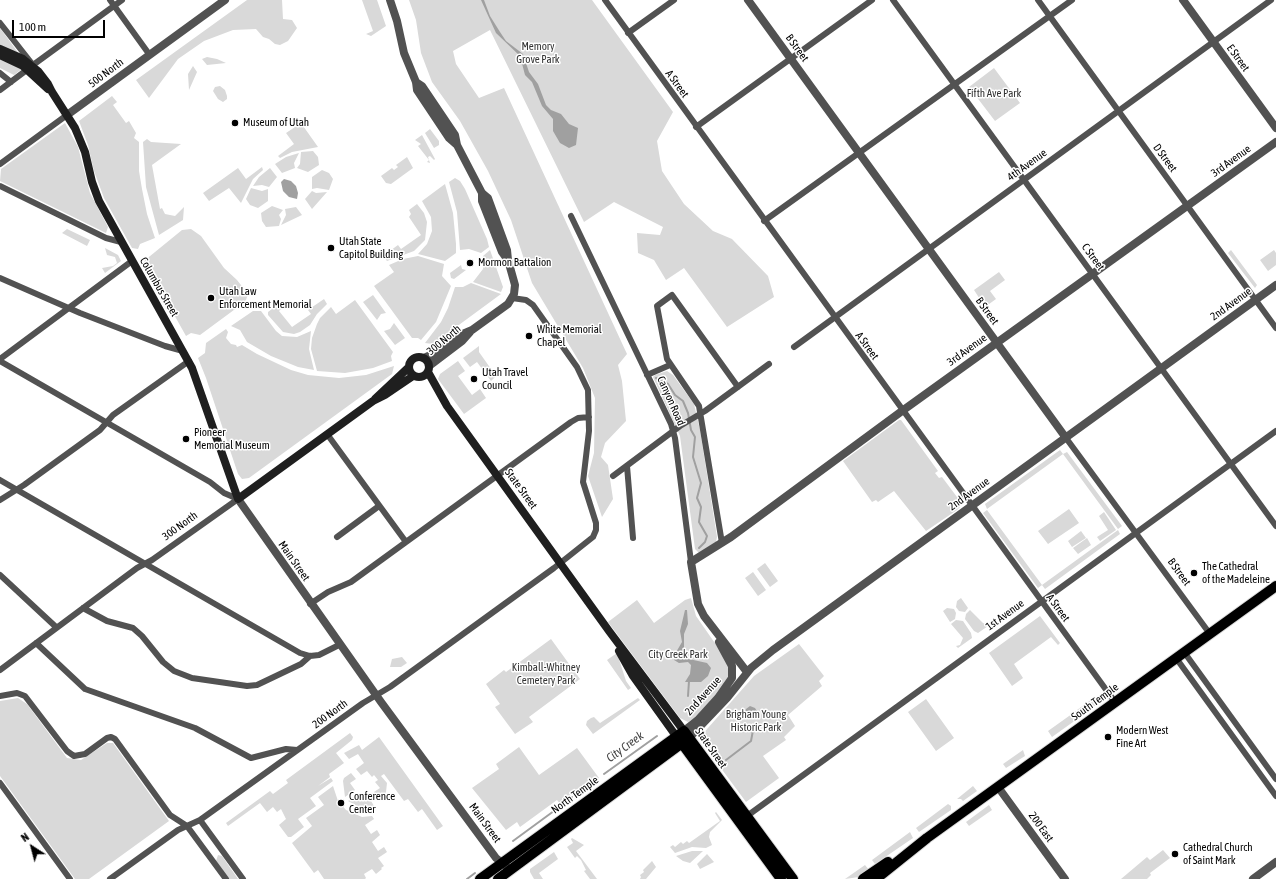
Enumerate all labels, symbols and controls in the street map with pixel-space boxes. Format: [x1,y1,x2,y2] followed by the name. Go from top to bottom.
[14,12,107,38] scale bar
[19,20,46,34] text: 100 m
[783,32,811,64] street label: B Street
[516,40,560,66] park label: Memory Grove Park
[1224,42,1252,74] street label: E Street
[86,56,126,90] street label: 500 North
[663,68,691,100] street label: A Street
[967,87,1021,101] park label: Fifth Ave Park
[243,116,309,130] place label: Museum of Utah
[230,118,240,128] marker: Museum of Utah
[1150,141,1180,175] street label: D Street
[1209,142,1253,180] street label: 3rd Avenue
[1005,146,1049,184] street label: 4th Avenue
[339,235,403,261] place label: Utah State Capitol Building
[1079,241,1107,273] street label: C Street
[326,243,336,253] marker: Utah State Capitol Building
[137,255,181,319] street label: Columbus Street
[478,256,551,270] place label: Mormon Battalion
[465,258,475,268] marker: Mormon Battalion
[219,285,312,311] place label: Utah Law Enforcement Memorial
[1208,285,1254,323] street label: 2nd Avenue
[206,293,216,303] marker: Utah Law Enforcement Memorial
[973,295,1001,327] street label: B Street
[424,322,464,358] street label: 300 North
[537,323,602,349] place label: White Memorial Chapel
[853,330,881,362] street label: A Street
[524,331,534,341] marker: White Memorial Chapel
[945,331,989,369] street label: 3rd Avenue
[482,366,528,392] place label: Utah Travel Council
[469,374,479,384] marker: Utah Travel Council
[654,374,688,428] street label: Canyon Road
[194,426,270,452] place label: Pioneer Memorial Museum
[181,434,191,444] marker: Pioneer Memorial Museum
[502,466,540,512] street label: State Street
[946,475,992,513] street label: 2nd Avenue
[160,509,200,543] street label: 300 North
[275,538,313,584] street label: Main Street
[1165,556,1193,588] street label: B Street
[1202,560,1270,586] place label: The Cathedral of the Madeleine
[1189,568,1199,578] marker: The Cathedral of the Madeleine
[1044,592,1072,624] street label: A Street
[983,597,1027,633] street label: 1st Avenue
[648,648,708,662] park label: City Creek Park
[512,661,580,687] park label: Kimball-Whitney Cemetery Park
[682,674,724,718] street label: 2nd Avenue
[1069,680,1121,724] street label: South Temple
[310,697,350,731] street label: 200 North
[726,708,786,734] park label: Brigham Young Historic Park
[1116,724,1169,750] place label: Modern West Fine Art
[692,725,730,771] street label: State Street
[603,729,647,765] water label: City Creek
[1103,732,1113,742] marker: Modern West Fine Art
[549,774,601,816] street label: North Temple
[349,790,395,816] place label: Conference Center
[336,798,346,808] marker: Conference Center
[466,801,504,845] street label: Main Street
[1026,809,1056,845] street label: 200 East
[12,827,52,867] north arrow
[19,831,31,844] text: N
[1183,841,1253,867] place label: Cathedral Church of Saint Mark
[1170,849,1180,859] marker: Cathedral Church of Saint Mark

